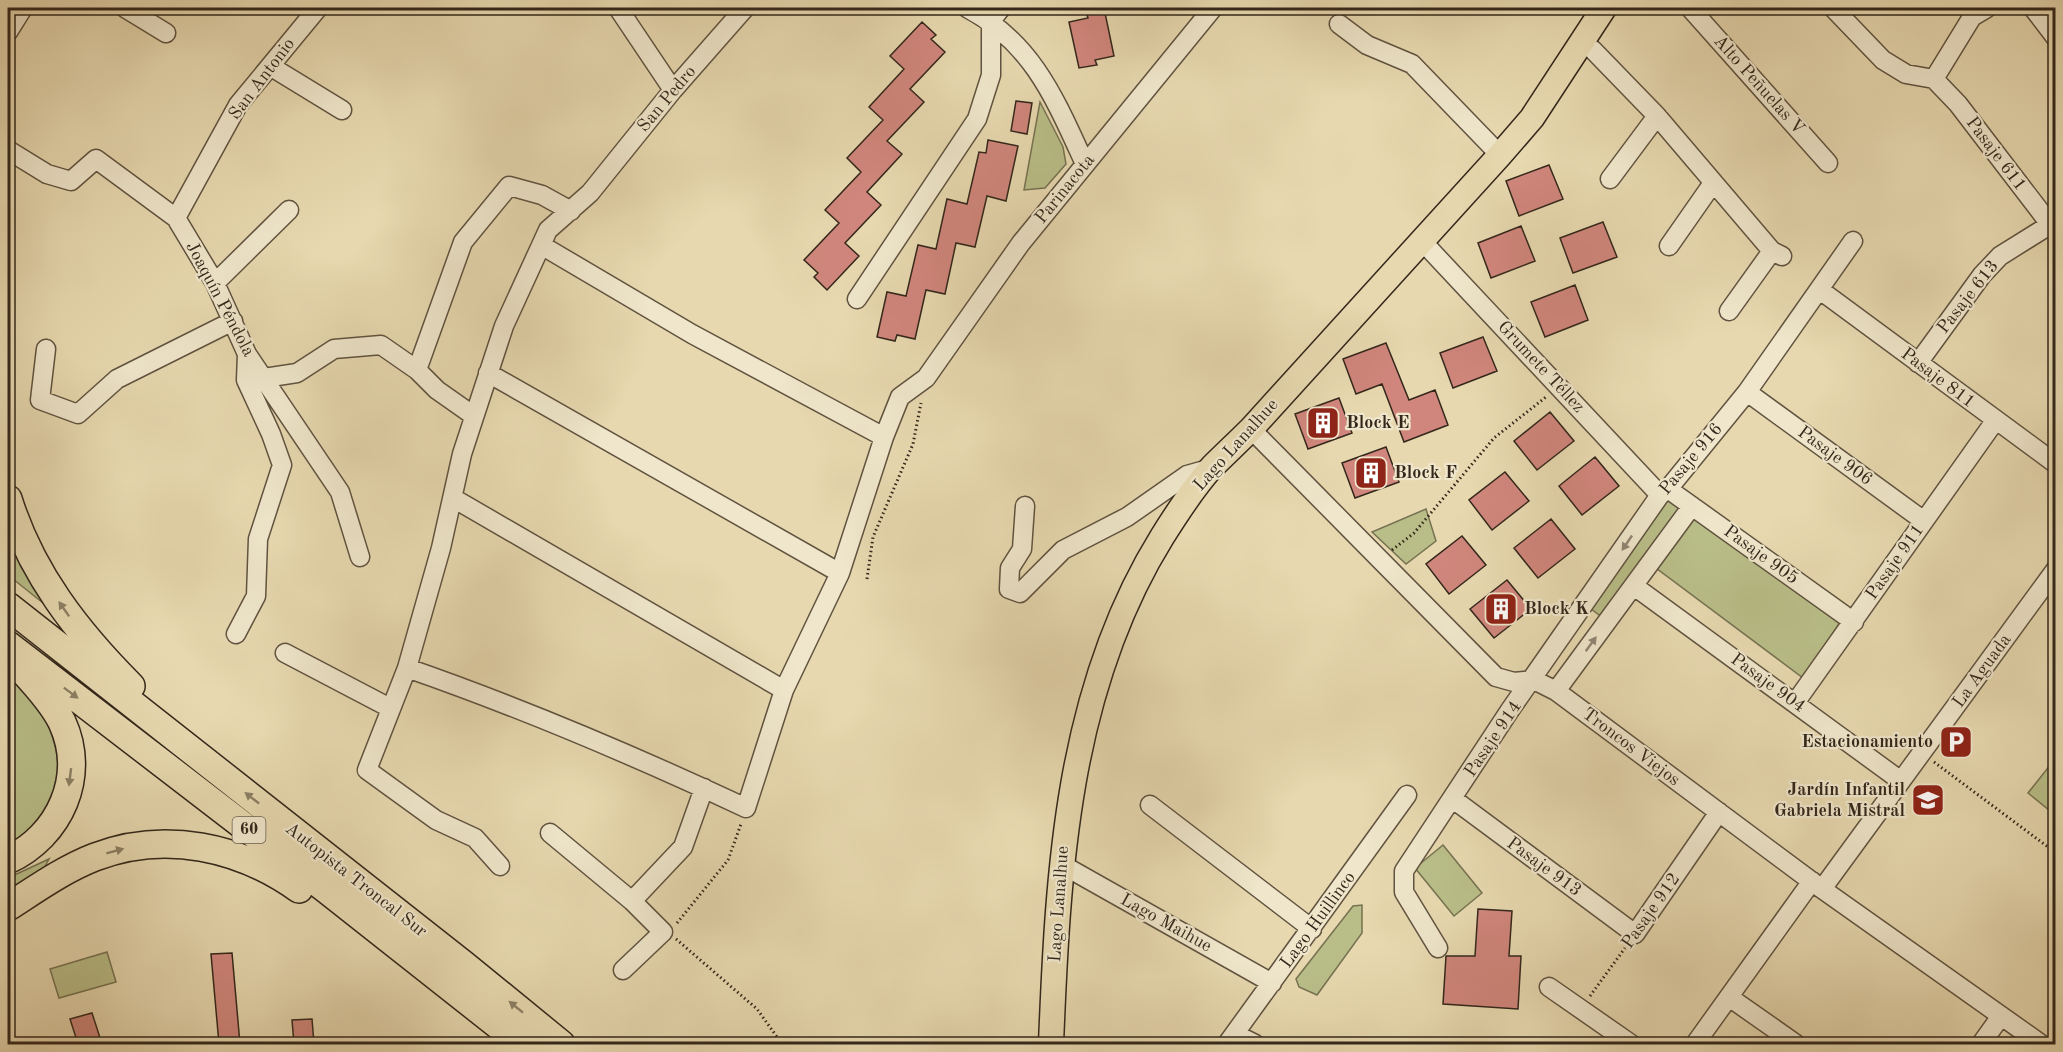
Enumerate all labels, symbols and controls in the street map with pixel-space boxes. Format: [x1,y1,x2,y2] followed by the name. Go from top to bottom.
[1710,32,1808,138] street label: Alto Peñuelas V
[226,35,298,123] street label: San Antonio
[634,62,700,135] street label: San Pedro
[1962,114,2030,194] street label: Pasaje 611
[1032,151,1098,227] street label: Parinacota
[182,239,258,359] street label: Joaquín Péndola
[1934,257,2002,337] street label: Pasaje 613
[1494,318,1588,416] street label: Grumete Téllez
[1898,344,1978,412] street label: Pasaje 811
[1190,396,1282,494] street label: Lago Lanalhue
[1305,405,1341,441] building icon: Block E
[1346,414,1409,432] place label: Block E
[1656,420,1726,498] street label: Pasaje 916
[1794,423,1876,489] street label: Pasaje 906
[1353,455,1389,491] building icon: Block F
[1394,464,1457,482] place label: Block F
[1863,521,1927,603] street label: Pasaje 911
[1720,522,1802,588] street label: Pasaje 905
[1622,535,1633,551] one-way arrow
[1483,591,1519,627] building icon: Block K
[1524,600,1589,618] place label: Block K
[58,602,70,618] one-way arrow
[1949,631,2015,711] street label: La Aguada
[1585,637,1597,653] one-way arrow
[1727,650,1809,716] street label: Pasaje 904
[63,687,78,699] one-way arrow
[1461,698,1525,780] street label: Pasaje 914
[1579,705,1683,790] street label: Troncos Viejos
[1938,724,1974,760] parking icon: Estacionamiento
[1801,733,1933,751] place label: Estacionamiento
[65,767,75,786] one-way arrow
[1774,781,1905,820] place label: Jardín Infantil Gabriela Mistral
[1910,782,1946,818] school or university icon: Jardín Infantil Gabriela Mistral
[244,791,260,804] one-way arrow
[232,817,266,843] road number: 60
[282,819,431,941] street label: Autopista Troncal Sur
[1503,834,1585,900] street label: Pasaje 913
[1046,845,1072,963] street label: Lago Lanalhue
[105,846,124,856] one-way arrow
[1277,868,1359,972] street label: Lago Huillinco
[1619,870,1683,952] street label: Pasaje 912
[1117,891,1215,955] street label: Lago Maihue
[508,1002,523,1014] one-way arrow

